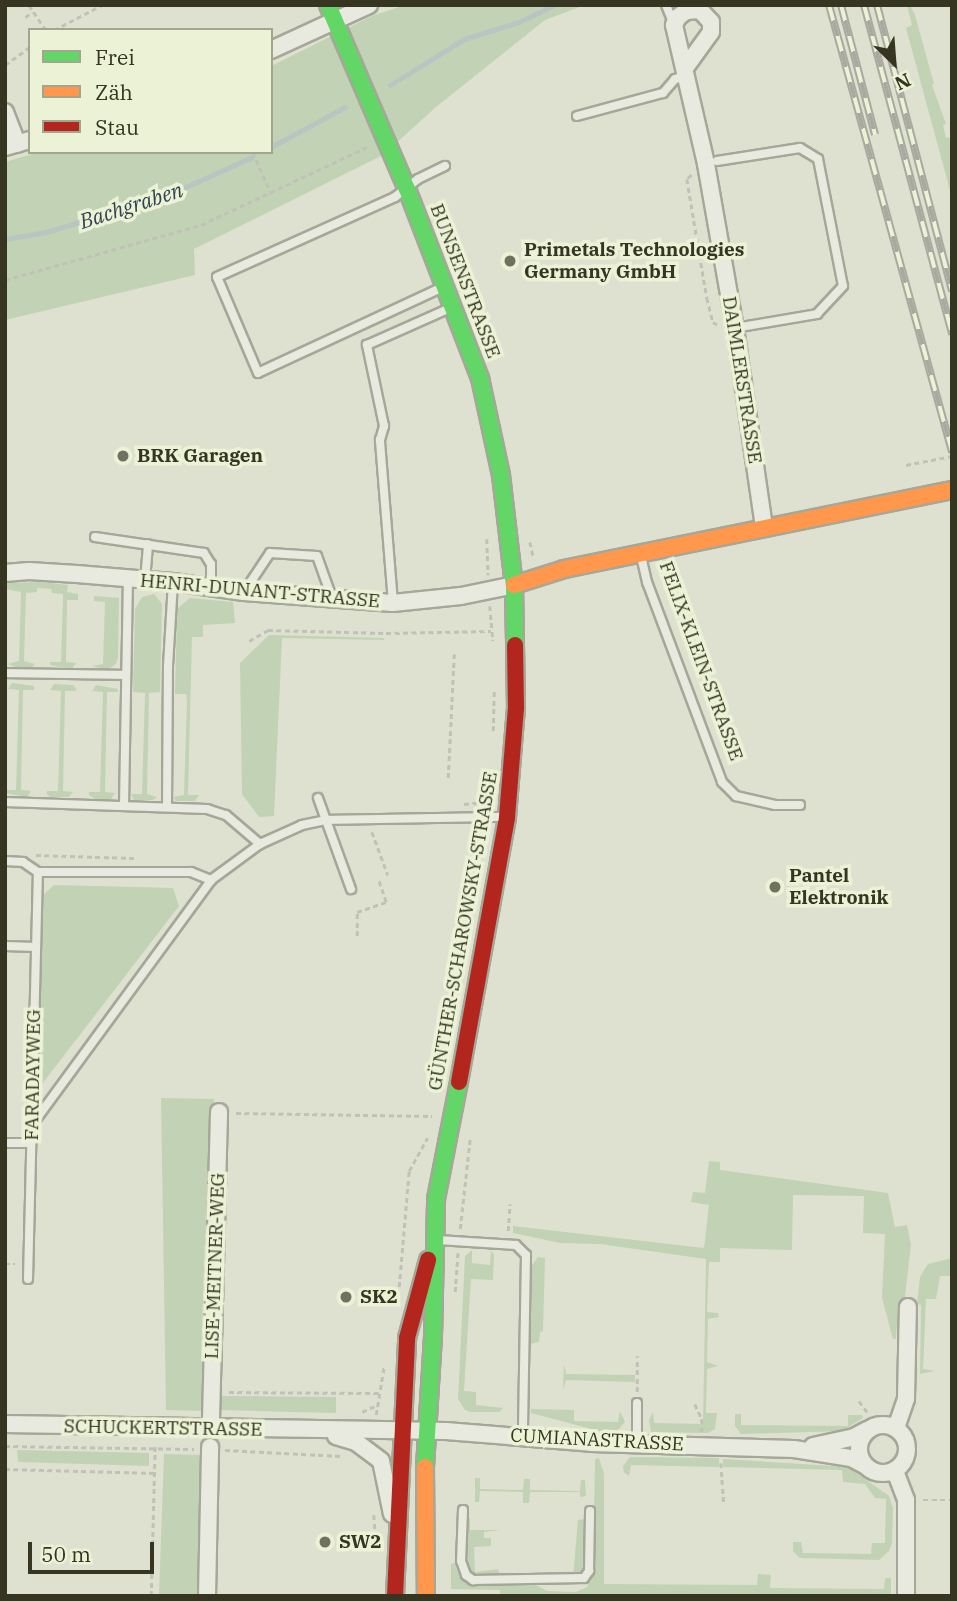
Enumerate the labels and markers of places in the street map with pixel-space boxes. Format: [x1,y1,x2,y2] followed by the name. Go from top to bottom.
[524,239,744,283] place label: Primetals Technologies Germany GmbH
[502,253,518,269] marker: Primetals Technologies Germany GmbH
[137,445,263,467] place label: BRK Garagen
[115,448,131,464] marker: BRK Garagen
[789,865,888,909] place label: Pantel Elektronik
[767,879,783,895] marker: Pantel Elektronik
[360,1286,398,1308] place label: SK2
[338,1289,354,1305] marker: SK2
[339,1531,382,1553] place label: SW2
[317,1534,333,1550] marker: SW2

